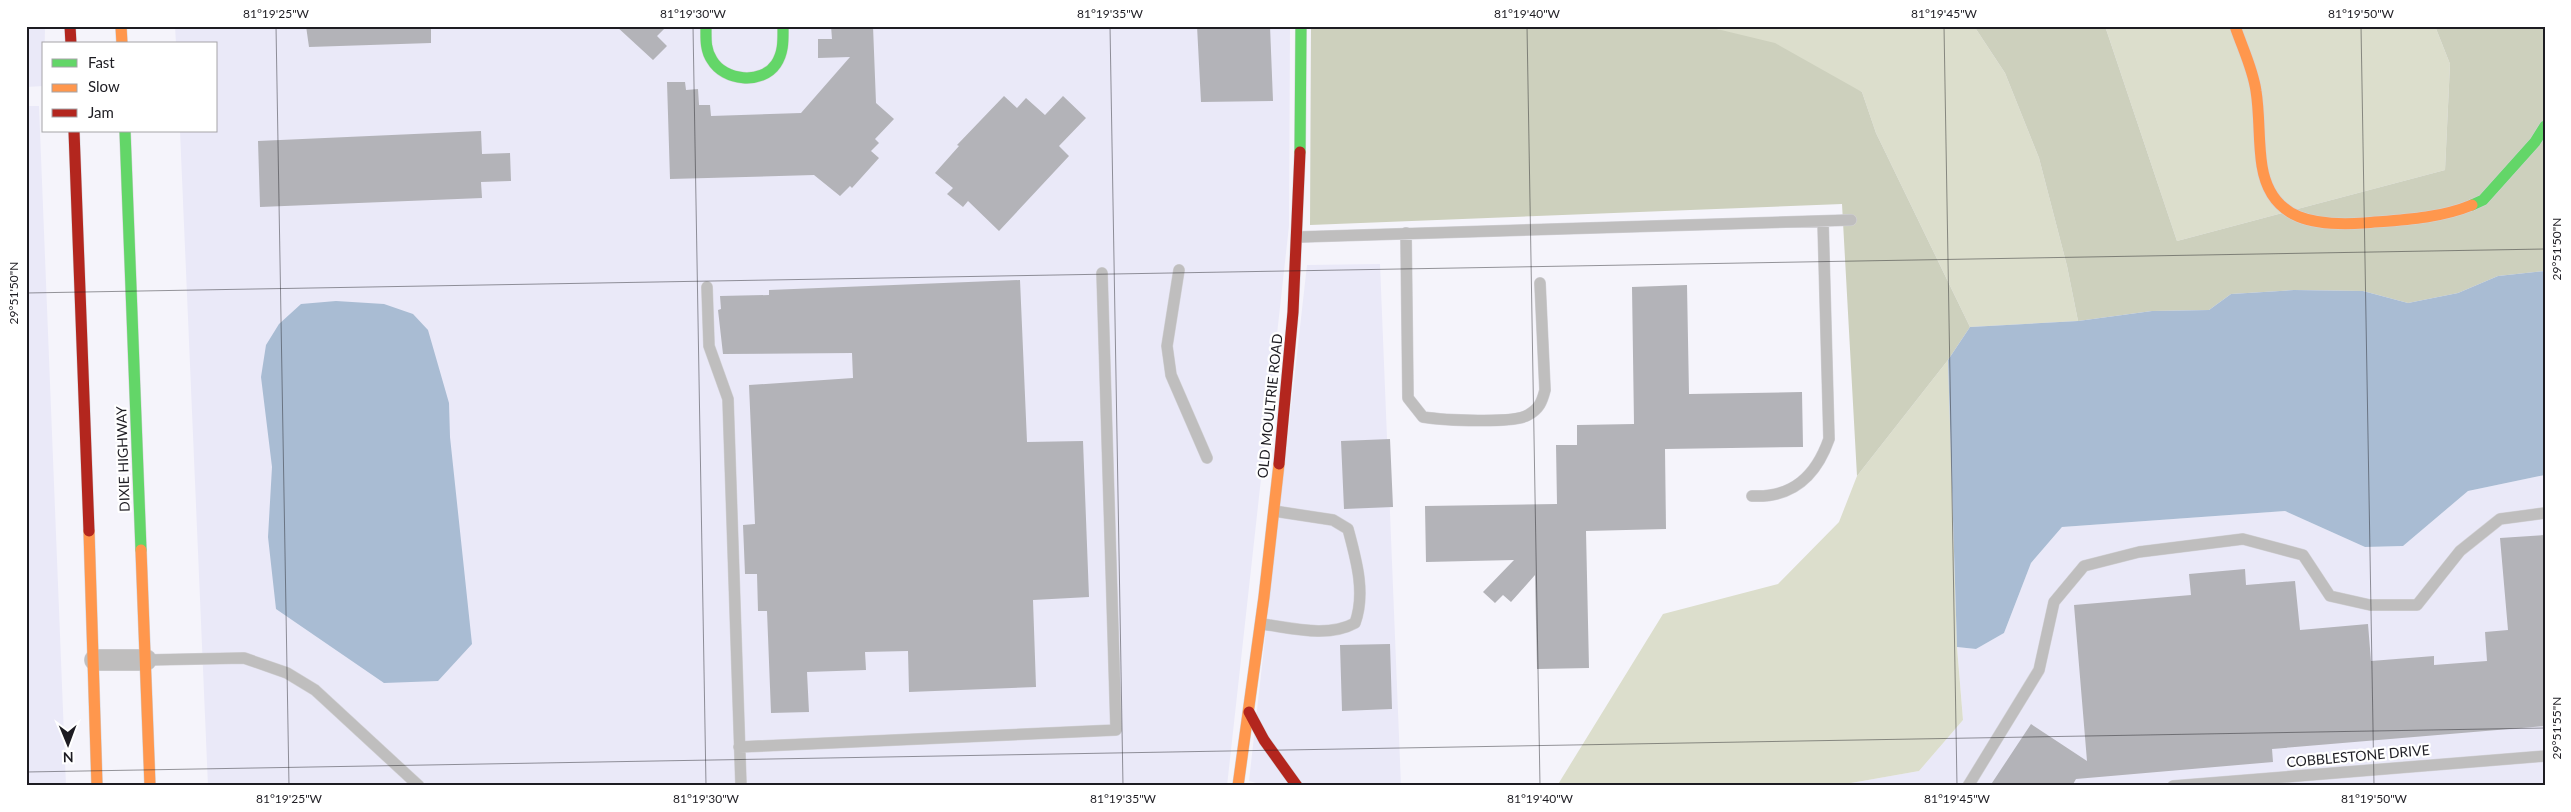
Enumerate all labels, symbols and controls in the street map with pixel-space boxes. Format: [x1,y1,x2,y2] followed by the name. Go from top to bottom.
[243,6,310,21] text: 81°19'25"W
[660,6,727,21] text: 81°19'30"W
[1077,6,1144,21] text: 81°19'35"W
[1494,6,1561,21] text: 81°19'40"W
[1911,6,1978,21] text: 81°19'45"W
[2328,6,2395,21] text: 81°19'50"W
[42,42,218,132] legend
[88,53,115,71] text: Fast
[88,77,120,95] text: Slow
[88,103,114,121] text: Jam
[2549,218,2564,280] text: 29°51'50"N
[6,262,21,324] text: 29°51'50"N
[1253,333,1286,479] street label: OLD MOULTRIE ROAD
[112,406,133,512] street label: DIXIE HIGHWAY
[2549,697,2564,759] text: 29°51'55"N
[42,720,92,770] north arrow
[2286,741,2430,770] street label: COBBLESTONE DRIVE
[63,749,74,766] text: N
[256,791,323,806] text: 81°19'25"W
[673,791,740,806] text: 81°19'30"W
[1090,791,1157,806] text: 81°19'35"W
[1507,791,1574,806] text: 81°19'40"W
[1924,791,1991,806] text: 81°19'45"W
[2341,791,2408,806] text: 81°19'50"W

